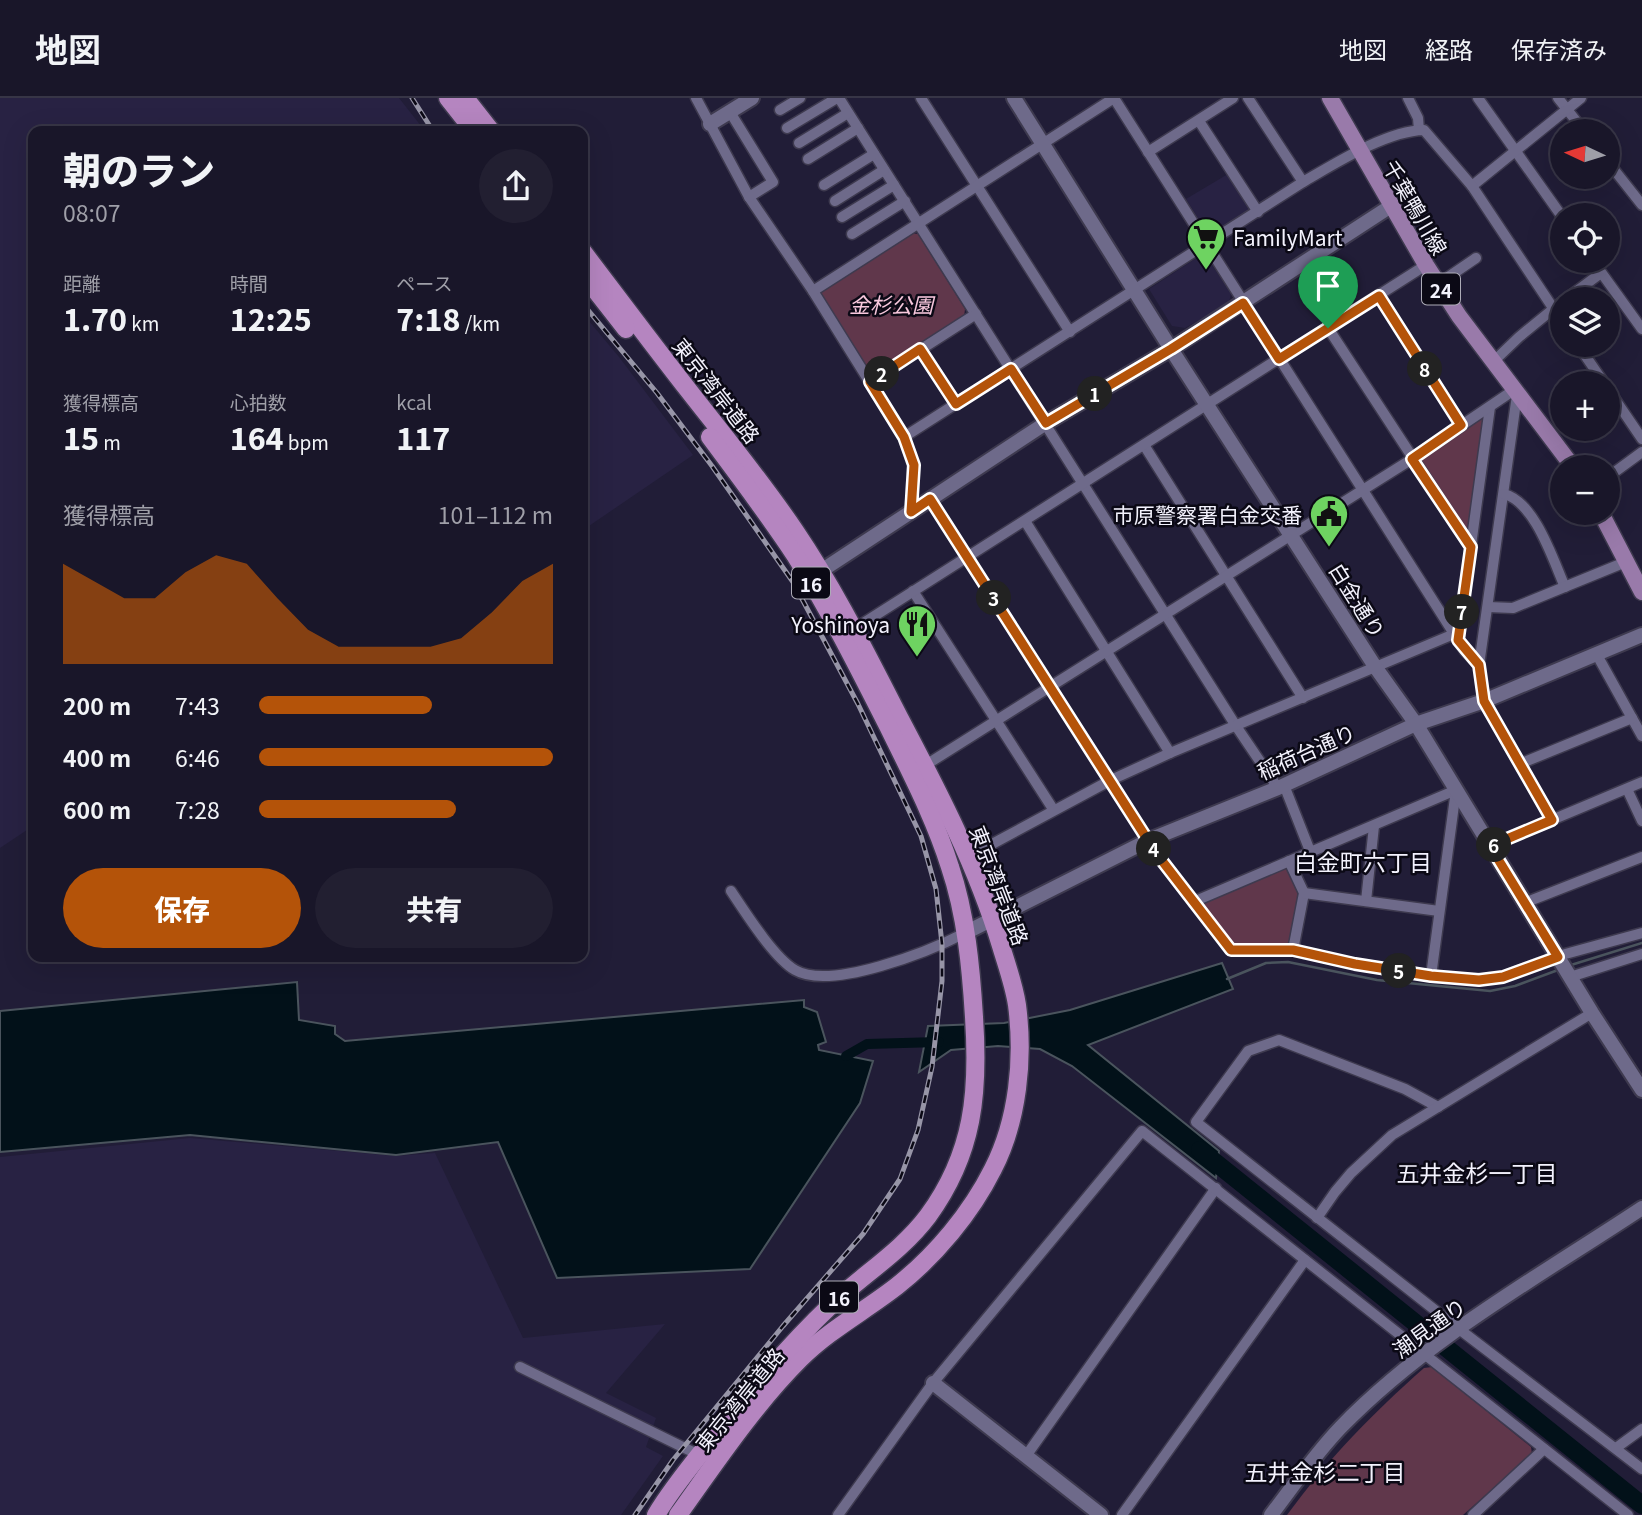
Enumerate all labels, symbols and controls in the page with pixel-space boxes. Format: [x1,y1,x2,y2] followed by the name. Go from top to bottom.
[35,24,101,72] text: 地図
[1339,31,1387,66] text: 地図
[1425,31,1473,66] text: 経路
[1511,31,1607,66] text: 保存済み
[1550,119,1620,189] north arrow
[1550,119,1620,525] map controls
[63,141,215,196] text: 朝のラン
[479,149,553,223] button: share
[1377,154,1455,260] street label: 千葉鴨川線
[63,195,120,229] text: 08:07
[1550,203,1620,273] button: locate
[1185,216,1227,271] supermarket icon: FamilyMart
[1233,222,1343,252] place label: FamilyMart
[1298,256,1358,328] pin
[1309,267,1347,305] icon: arrive
[63,269,101,296] text: 距離
[230,269,268,296] text: 時間
[396,269,452,296] text: ペース
[1422,274,1460,304] road number: 24
[1550,287,1620,357] button: layers
[849,289,936,319] park label: 金杉公園
[63,296,127,340] text: 1.70
[230,296,312,340] text: 12:25
[396,296,460,340] text: 7:18
[127,309,159,336] text: km
[460,309,500,336] text: /km
[666,331,768,449] street label: 東京湾岸道路
[1408,352,1442,386] pin: 8
[1419,355,1430,382] text: 8
[864,356,900,392] pin: 2
[876,360,887,387] text: 2
[1550,371,1620,441] button: +
[1078,376,1112,412] pin: 1
[1089,380,1100,407] text: 1
[63,388,139,415] text: 獲得標高
[230,388,287,415] text: 心拍数
[396,388,432,415] text: kcal
[63,415,99,459] text: 15
[230,415,284,459] text: 164
[396,415,450,459] text: 117
[99,428,121,455] text: m
[284,428,329,455] text: bpm
[1550,455,1620,525] button: −
[1308,493,1350,548] public building icon: 市原警察署白金交番
[63,497,155,531] text: 獲得標高
[438,497,553,531] text: 101–112 m
[1113,499,1302,529] place label: 市原警察署白金交番
[1323,556,1393,644] street label: 白金通り
[792,568,830,598] road number: 16
[976,580,1012,616] pin: 3
[988,584,999,611] text: 3
[1444,594,1480,630] pin: 7
[1456,598,1467,625] text: 7
[896,603,938,658] restaurant icon: Yoshinoya
[790,609,890,639] place label: Yoshinoya
[63,688,131,722] text: 200 m
[175,688,220,722] text: 7:43
[1252,716,1360,786] street label: 稲荷台通り
[63,740,131,774] text: 400 m
[175,740,220,774] text: 6:46
[63,792,131,826] text: 600 m
[175,792,220,826] text: 7:28
[963,821,1037,949] street label: 東京湾岸道路
[1476,828,1512,862] pin: 6
[1488,831,1499,858] text: 6
[1136,832,1172,866] pin: 4
[1148,835,1159,862] text: 4
[1294,844,1432,878] district label: 白金町六丁目
[63,868,301,948] button: 保存
[315,868,553,948] button: 共有
[1382,954,1416,988] pin: 5
[1393,957,1404,984] text: 5
[1397,1155,1558,1189] district label: 五井金杉一丁目
[820,1282,858,1312] road number: 16
[1386,1290,1472,1364] street label: 潮見通り
[688,1341,790,1457] street label: 東京湾岸道路
[1245,1454,1406,1488] district label: 五井金杉二丁目

